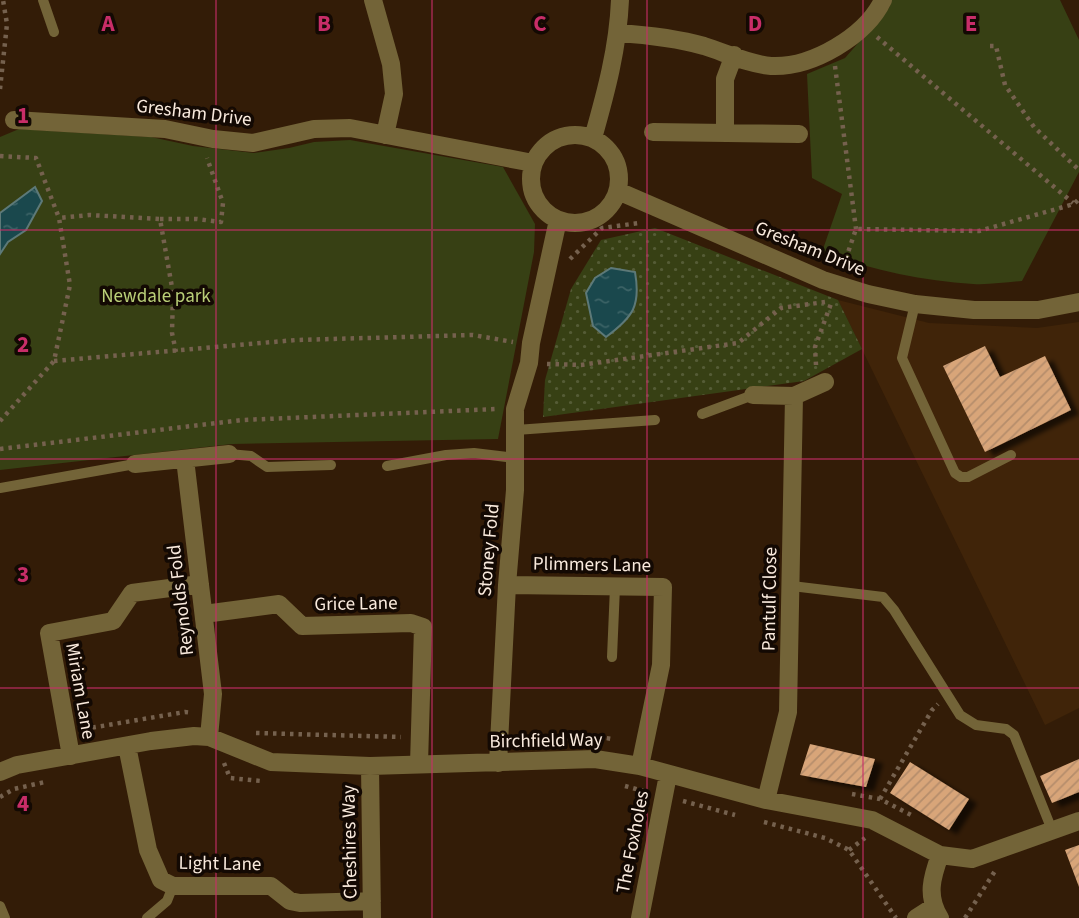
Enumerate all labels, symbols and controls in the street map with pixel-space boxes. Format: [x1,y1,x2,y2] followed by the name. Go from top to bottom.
[100,7,115,40] text: A
[317,7,331,40] text: B
[533,7,547,40] text: C
[748,7,762,40] text: D
[965,7,977,40] text: E
[135,93,253,133] street label: Gresham Drive
[17,99,29,132] text: 1
[751,215,869,283] street label: Gresham Drive
[101,283,211,310] park label: Newdale park
[17,328,29,361] text: 2
[471,502,507,598] street label: Stoney Fold
[161,543,201,657] street label: Reynolds Fold
[756,547,784,651] street label: Pantulf Close
[533,550,651,580] street label: Plimmers Lane
[17,558,29,591] text: 3
[314,590,398,618] street label: Grice Lane
[58,641,102,741] street label: Miriam Lane
[489,727,603,755] street label: Birchfield Way
[336,785,364,899] street label: Cheshires Way
[17,787,29,820] text: 4
[610,788,656,896] street label: The Foxholes
[178,850,262,878] street label: Light Lane

